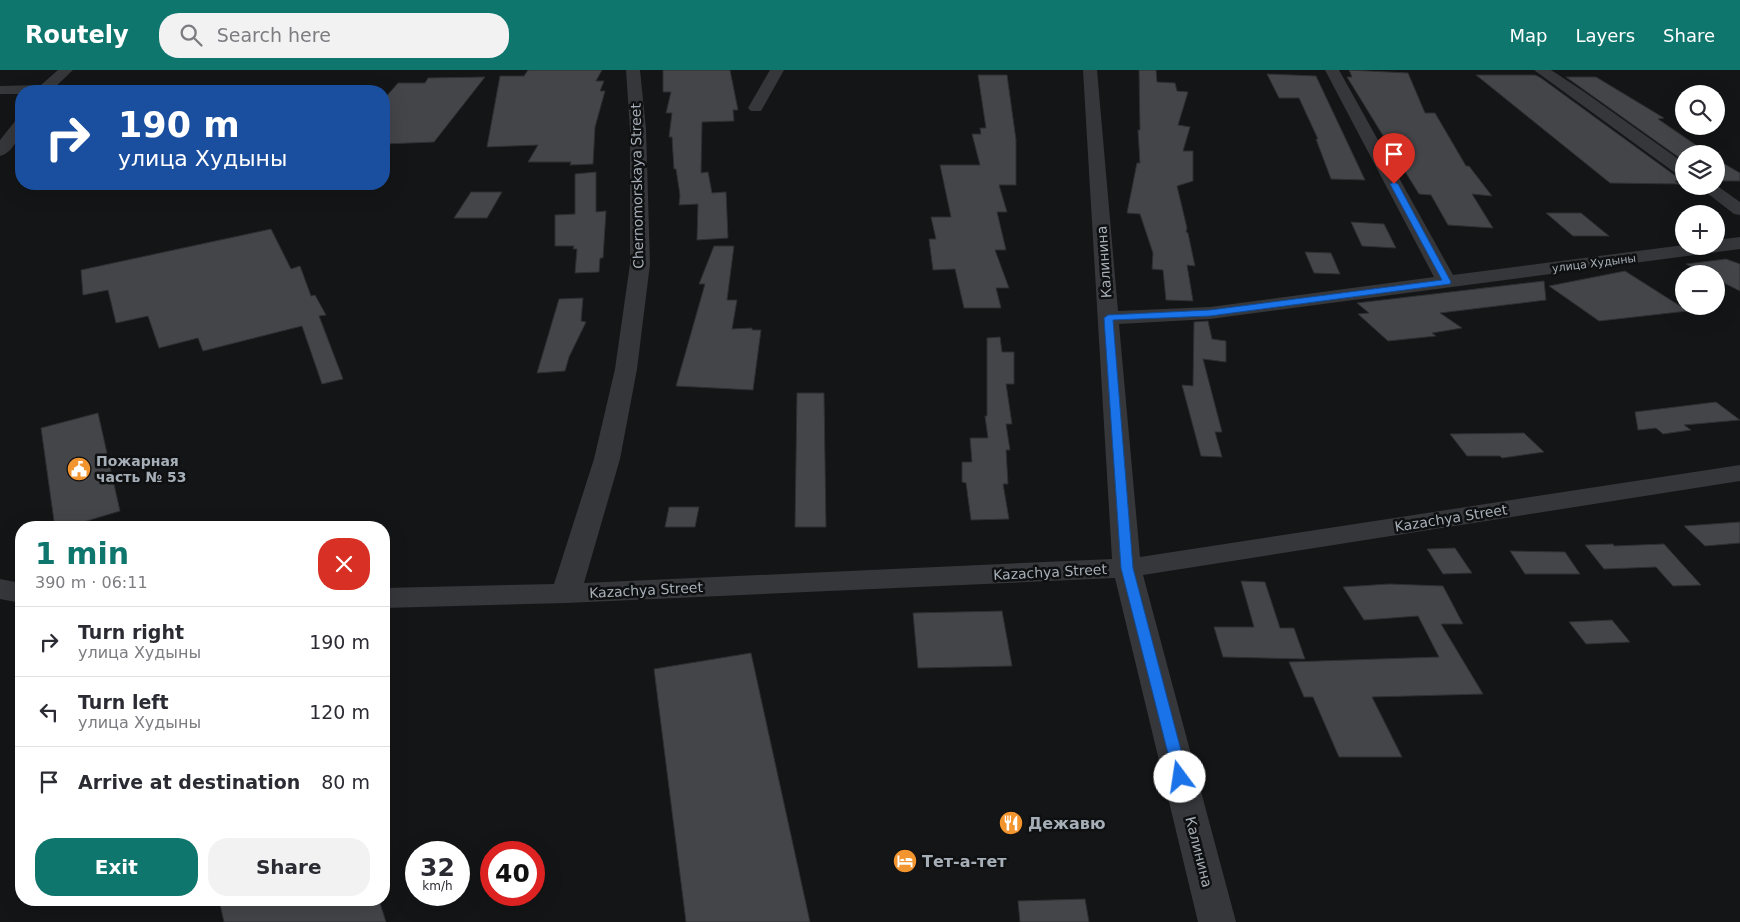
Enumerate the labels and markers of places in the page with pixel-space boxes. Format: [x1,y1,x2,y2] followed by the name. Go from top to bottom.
[1373,133,1415,184] pin
[96,453,186,485] place label: Пожарная часть № 53
[66,456,92,482] public building icon: Пожарная часть № 53
[998,810,1024,836] restaurant icon: Дежавю
[1028,814,1106,833] place label: Дежавю
[892,848,918,874] hotel icon: Тет-а-тет
[922,852,1007,871] place label: Тет-а-тет

